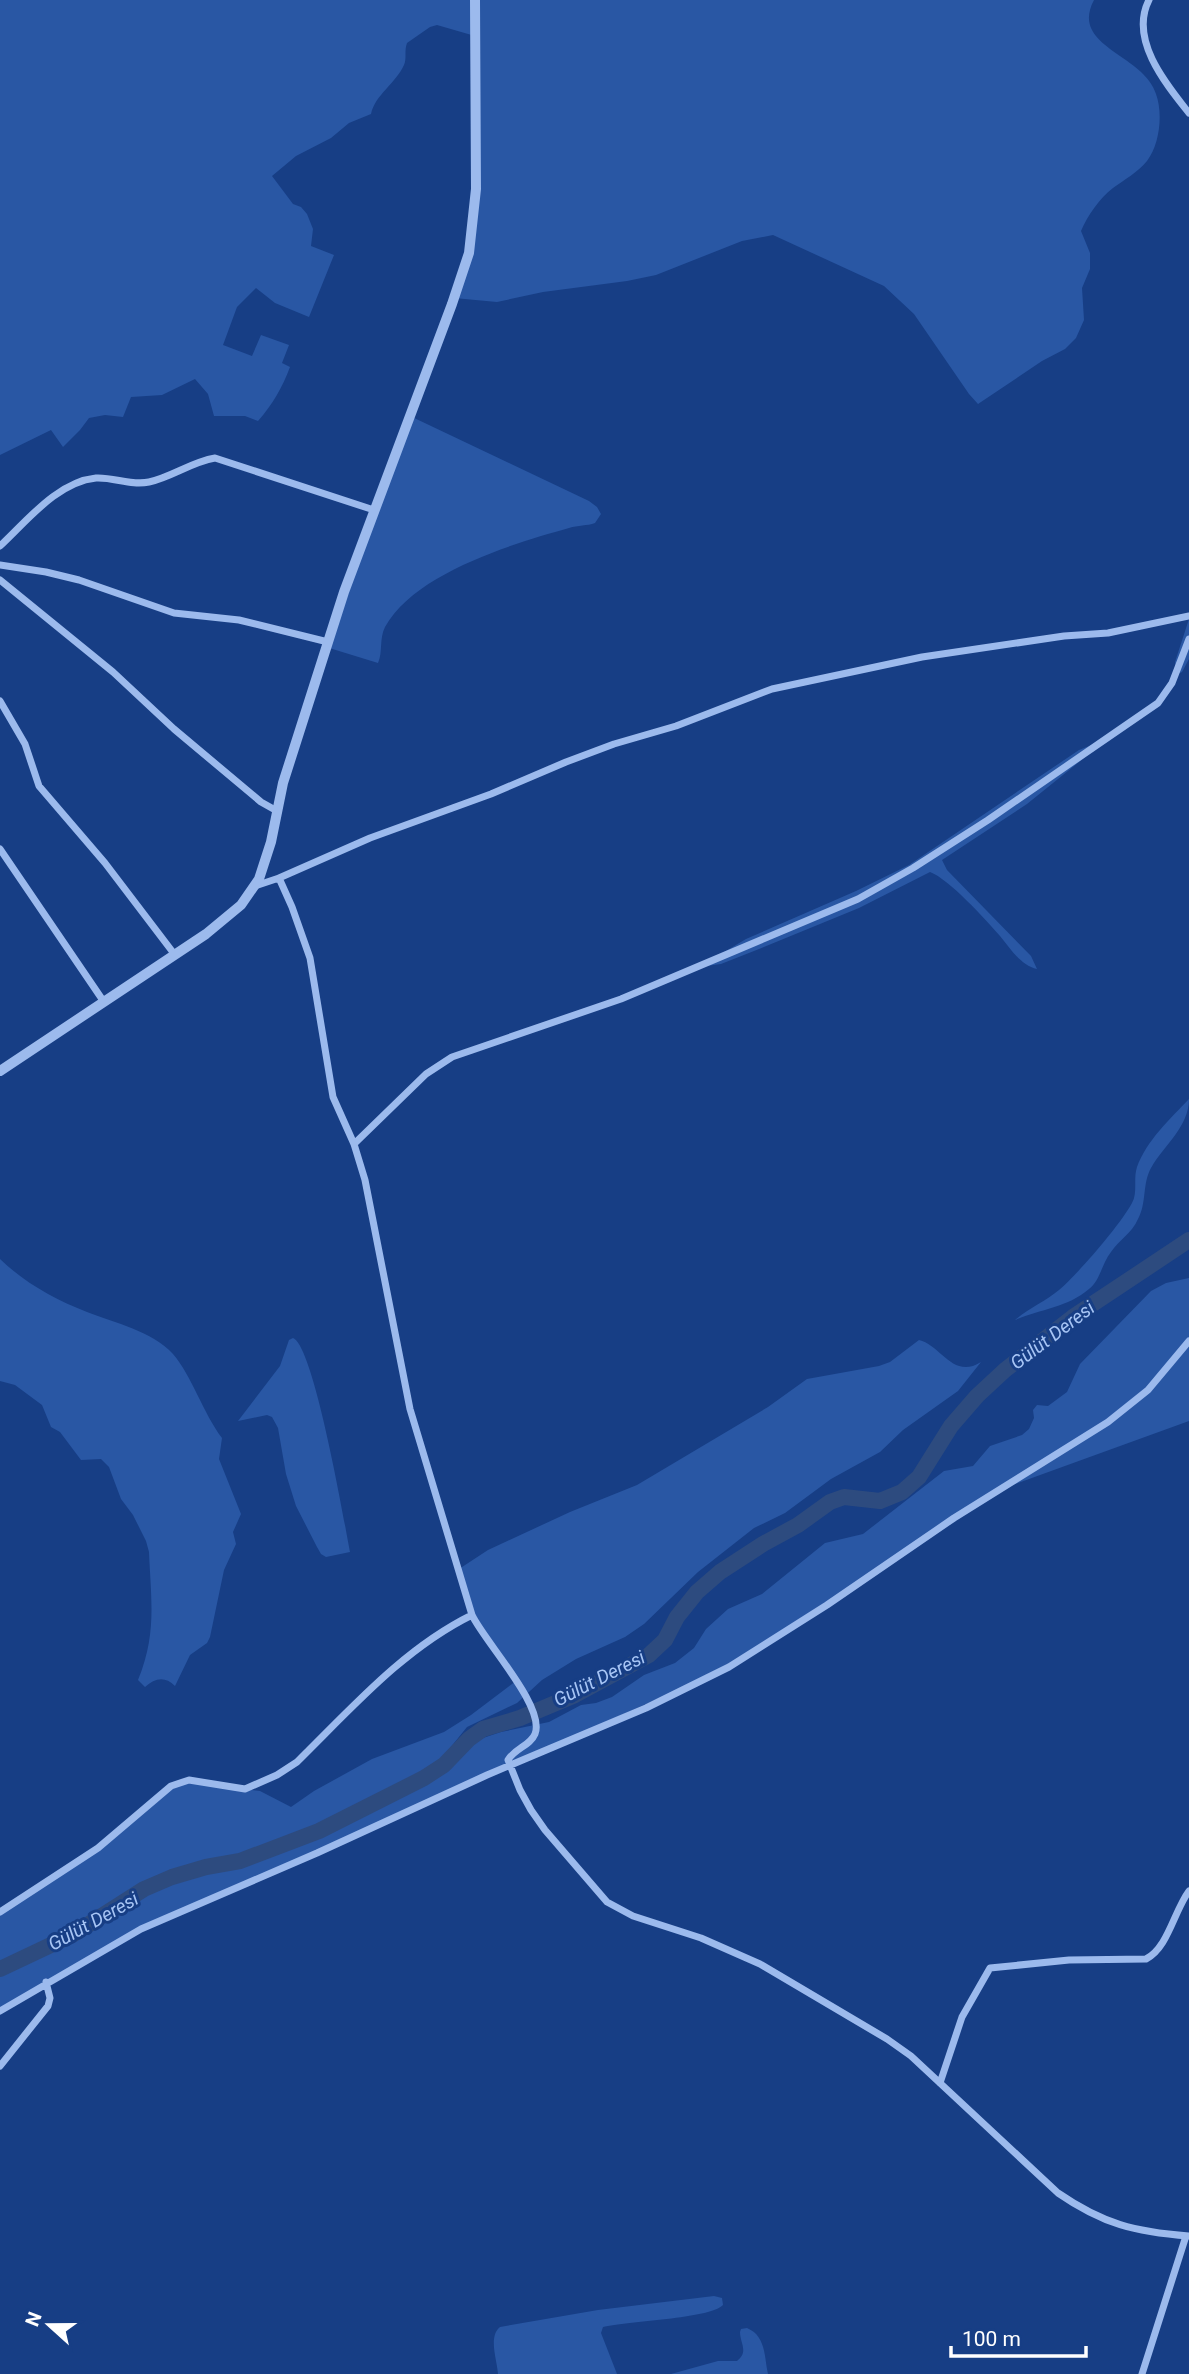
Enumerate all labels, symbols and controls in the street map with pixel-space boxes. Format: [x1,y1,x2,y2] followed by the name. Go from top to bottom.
[1006,1296,1099,1375] water label: Gülüt Deresi
[550,1645,649,1711] water label: Gülüt Deresi
[44,1887,143,1956] water label: Gülüt Deresi
[14,2290,84,2360] north arrow
[20,2309,47,2329] text: N
[951,2314,1086,2358] scale bar
[962,2327,1021,2351] text: 100 m

